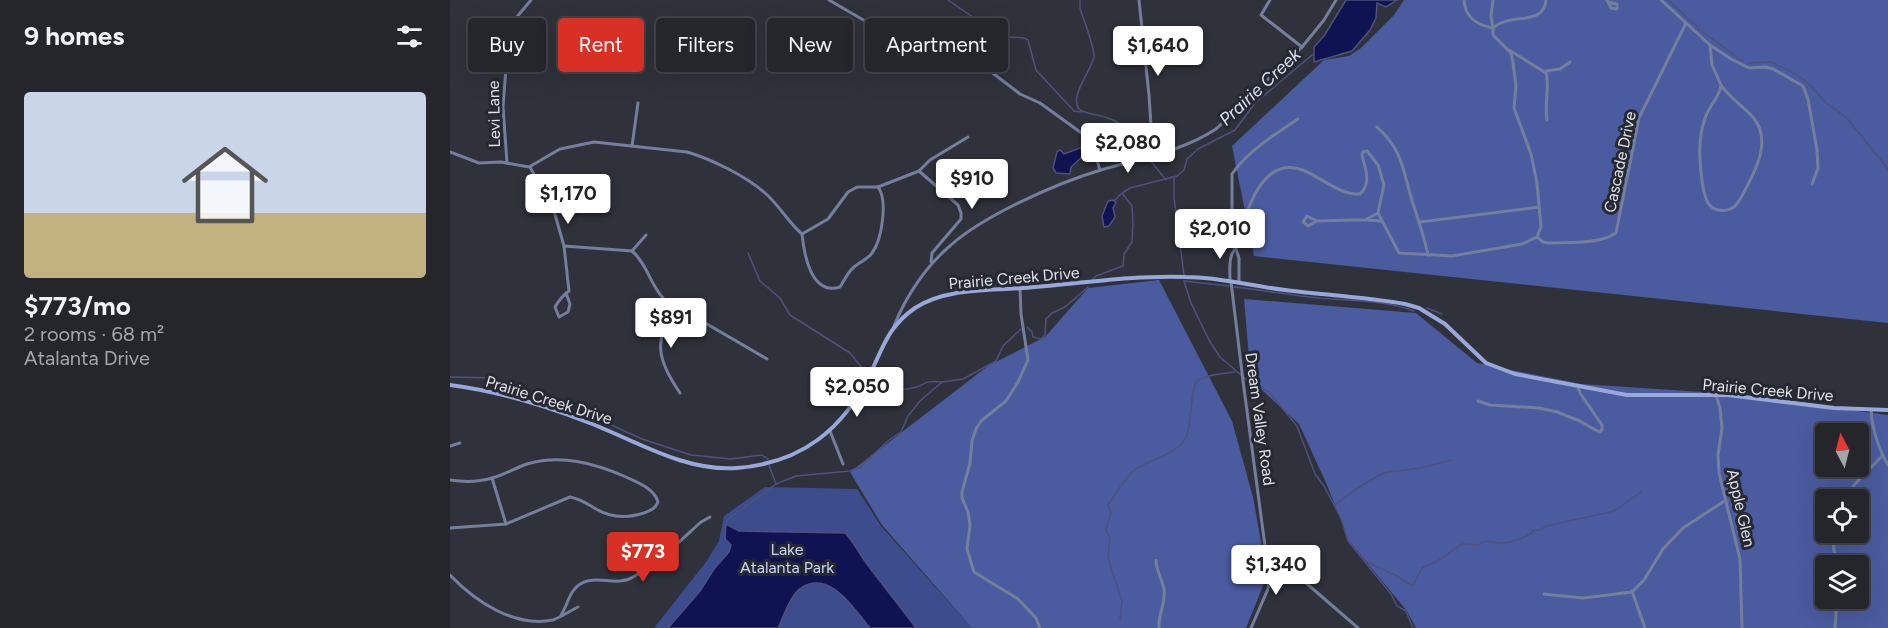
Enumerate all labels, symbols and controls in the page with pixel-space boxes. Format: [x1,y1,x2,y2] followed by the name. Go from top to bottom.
[468,18,546,72] chip: Buy
[558,18,644,72] chip: Rent
[656,18,755,72] chip: Filters
[767,18,853,72] chip: New
[865,18,1008,72] chip: Apartment
[24,20,124,52] text: 9 homes
[393,20,426,53] icon: filters
[1109,26,1207,77] pin: $1,640
[1127,33,1189,57] text: $1,640
[1215,43,1306,130] water label: Prairie Creek
[484,80,504,148] street label: Levi Lane
[1600,109,1640,214] street label: Cascade Drive
[1079,123,1177,174] pin: $2,080
[1095,130,1161,154] text: $2,080
[171,131,279,239] icon: home
[936,159,1008,210] pin: $910
[950,166,994,190] text: $910
[519,174,617,225] pin: $1,170
[539,181,597,205] text: $1,170
[1171,209,1269,260] pin: $2,010
[1189,216,1251,240] text: $2,010
[948,263,1081,293] street label: Prairie Creek Drive
[24,290,131,322] text: $773/mo
[635,298,707,349] pin: $891
[649,305,693,329] text: $891
[24,322,164,346] text: 2 rooms · 68 m²
[24,346,150,370] text: Atalanta Drive
[1241,351,1279,487] street label: Dream Valley Road
[808,367,906,418] pin: $2,050
[483,372,615,428] street label: Prairie Creek Drive
[824,374,890,398] text: $2,050
[1702,375,1835,405] street label: Prairie Creek Drive
[1815,423,1869,477] north arrow
[1815,423,1869,609] map controls
[1723,467,1759,549] street label: Apple Glen
[1815,489,1869,543] button: locate
[607,532,679,583] pin: $773
[621,539,665,563] text: $773
[740,540,834,577] park label: Lake Atalanta Park
[1227,545,1325,596] pin: $1,340
[1245,552,1307,576] text: $1,340
[1815,555,1869,609] button: layers

